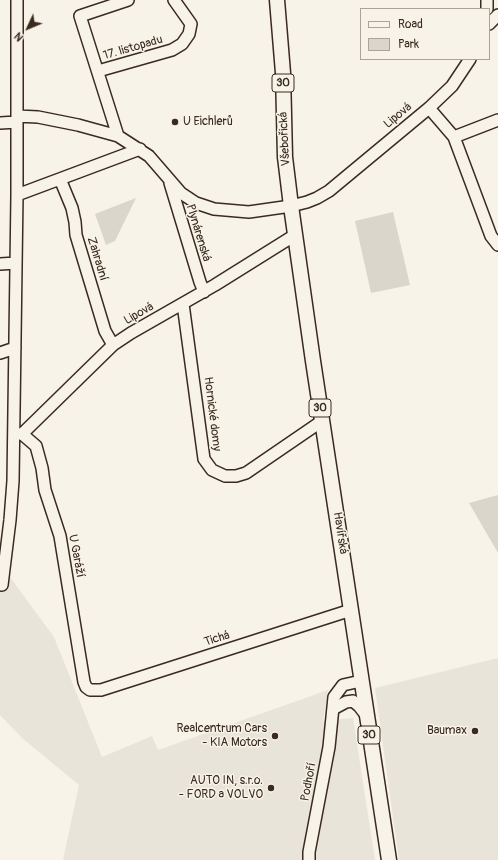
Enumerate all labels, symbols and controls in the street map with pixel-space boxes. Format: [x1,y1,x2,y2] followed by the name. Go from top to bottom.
[8,8,48,48] north arrow
[360,8,490,60] legend
[398,17,423,32] text: Road
[12,29,26,44] text: N
[102,33,164,63] street label: 17. listopadu
[398,37,419,52] text: Park
[272,74,294,92] road number: 30
[381,100,415,132] street label: Lipová
[276,112,294,166] street label: Všebořická
[183,115,233,129] place label: U Eichlerů
[170,117,180,127] marker: U Eichlerů
[182,203,214,263] street label: Plynárenská
[83,235,111,283] street label: Zahradní
[122,300,156,328] street label: Lipová
[200,376,224,452] street label: Hornické domy
[309,399,331,417] road number: 30
[330,511,350,555] street label: Havířská
[65,533,87,579] street label: U Garáží
[202,628,232,650] street label: Tichá
[177,722,267,750] place label: Realcentrum Cars - KIA Motors
[427,724,467,738] place label: Baumax
[358,726,380,744] road number: 30
[470,726,480,736] marker: Baumax
[270,731,280,741] marker: Realcentrum Cars - KIA Motors
[298,761,320,803] street label: Podhoří
[179,774,263,802] place label: AUTO IN, s.r.o. - FORD a VOLVO
[266,783,276,793] marker: AUTO IN, s.r.o. - FORD a VOLVO

